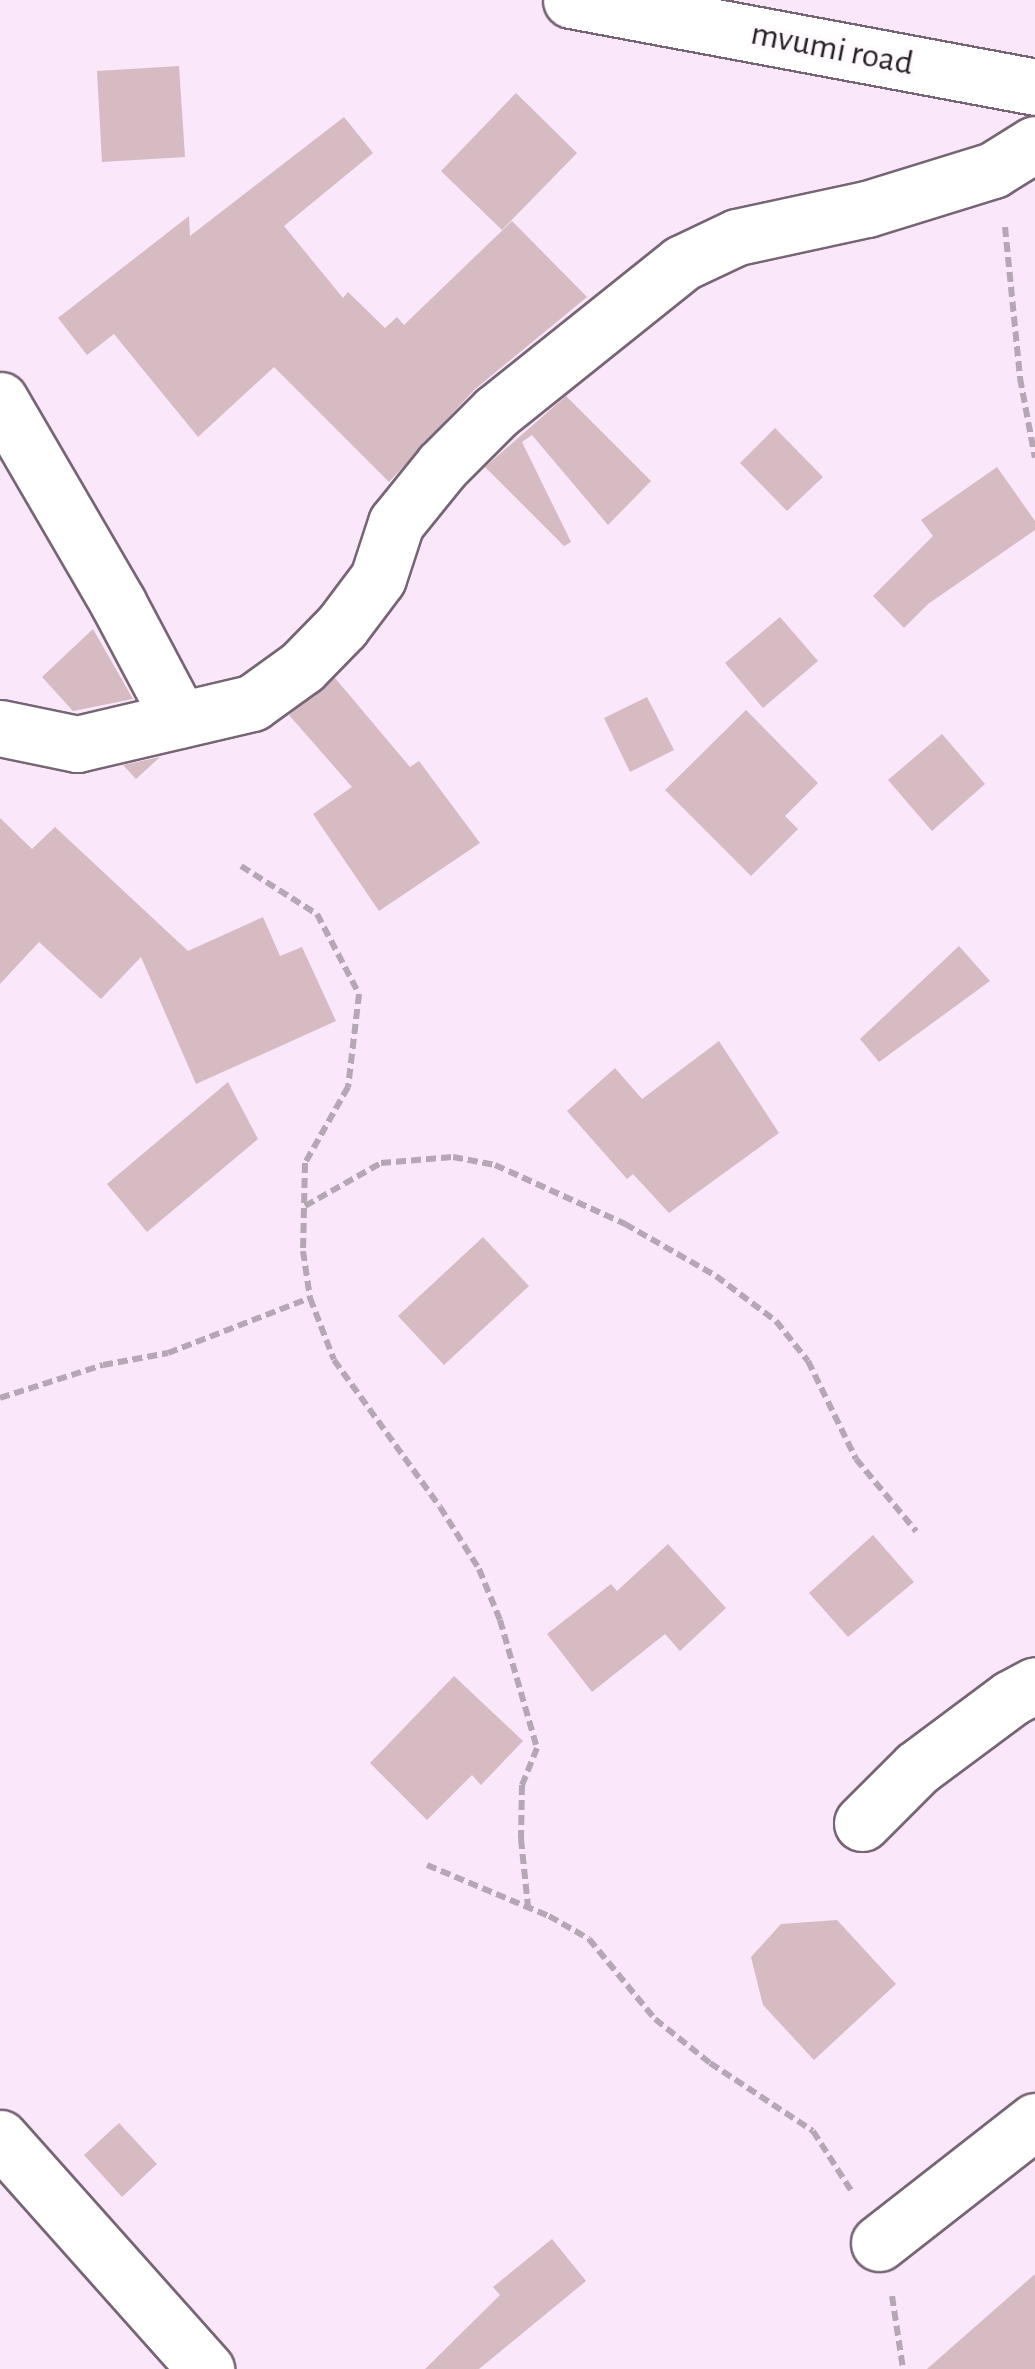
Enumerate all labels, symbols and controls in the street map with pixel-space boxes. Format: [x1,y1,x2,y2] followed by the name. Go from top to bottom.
[747,13,917,85] street label: mvumi road

